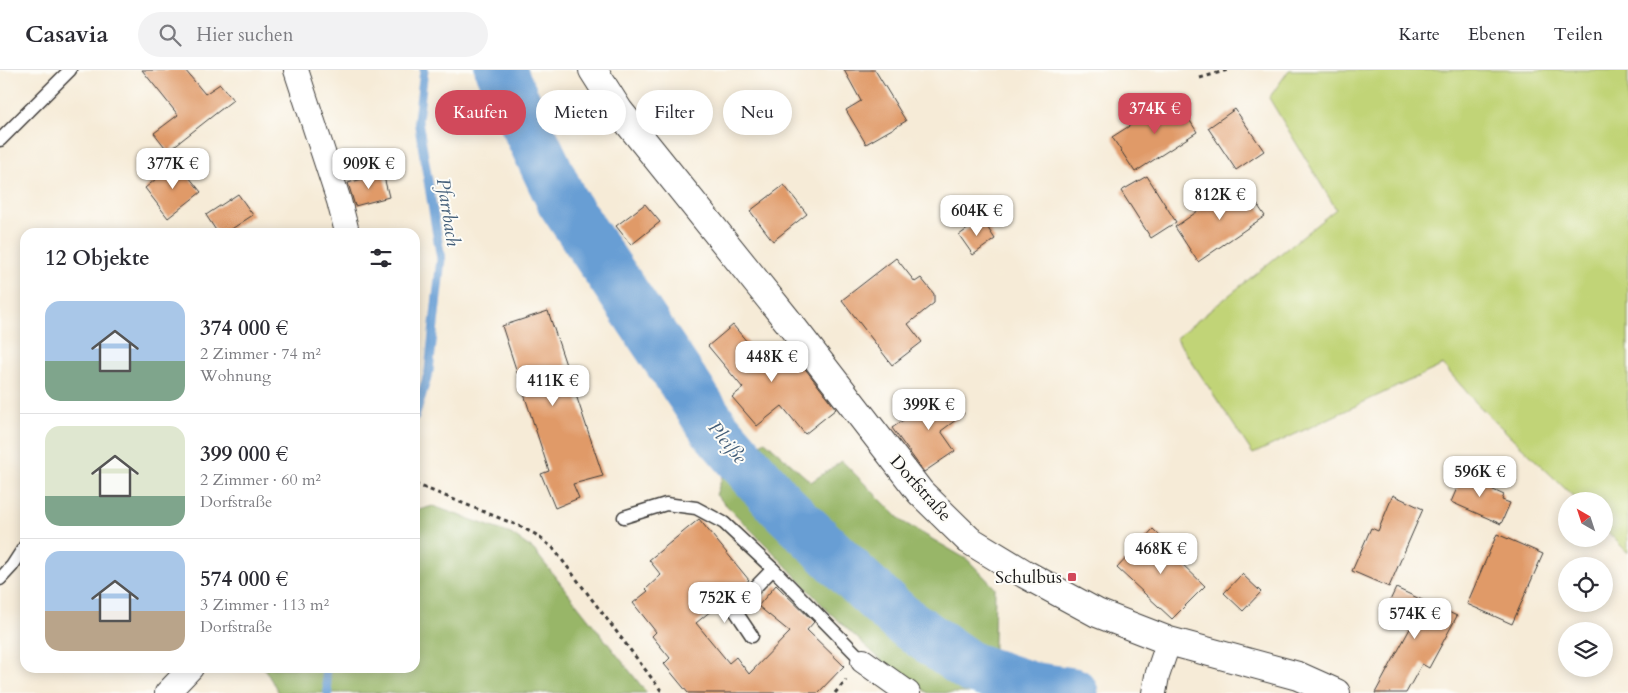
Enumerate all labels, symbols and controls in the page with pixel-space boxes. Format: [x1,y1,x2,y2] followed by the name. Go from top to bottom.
[138,12,488,57] search box
[25,18,108,51] text: Casavia
[156,21,184,49] icon: search
[196,22,294,48] text: Hier suchen
[1398,22,1440,47] text: Karte
[1468,22,1526,47] text: Ebenen
[1554,22,1603,47] text: Teilen
[435,90,526,135] chip: Kaufen
[536,90,626,135] chip: Mieten
[636,90,713,135] chip: Filter
[723,90,792,135] chip: Neu
[1114,92,1196,135] pin: 374K €
[1129,98,1181,120] text: 374K €
[132,148,214,190] pin: 377K €
[328,148,410,190] pin: 909K €
[147,153,199,175] text: 377K €
[343,153,395,175] text: 909K €
[430,176,466,248] water label: Pfarrbach
[1179,178,1261,221] pin: 812K €
[1194,184,1246,206] text: 812K €
[936,194,1018,237] pin: 604K €
[951,200,1003,222] text: 604K €
[45,244,150,273] text: 12 Objekte
[367,244,395,272] icon: filters
[200,314,288,343] text: 374 000 €
[85,321,145,381] icon: home
[731,340,813,383] pin: 448K €
[200,343,321,365] text: 2 Zimmer · 74 m²
[746,346,798,368] text: 448K €
[512,364,594,407] pin: 411K €
[200,365,271,387] text: Wohnung
[527,370,579,392] text: 411K €
[888,388,970,431] pin: 399K €
[903,394,955,416] text: 399K €
[702,416,753,470] water label: Pleiße
[200,440,288,469] text: 399 000 €
[85,446,145,506] icon: home
[884,450,957,527] street label: Dorfstraße
[1439,456,1521,498] pin: 596K €
[1454,461,1506,483] text: 596K €
[200,469,321,491] text: 2 Zimmer · 60 m²
[200,491,272,513] text: Dorfstraße
[1558,492,1612,548] north arrow
[1558,492,1613,677] map controls
[1120,532,1202,575] pin: 468K €
[1135,538,1187,560] text: 468K €
[1558,557,1613,612] button: locate
[200,565,288,594] text: 574 000 €
[995,565,1062,590] place label: Schulbus
[85,571,145,631] icon: home
[1066,571,1078,583] marker: Schulbus
[684,582,766,624] pin: 752K €
[699,587,751,609] text: 752K €
[200,594,329,616] text: 3 Zimmer · 113 m²
[1374,598,1456,640] pin: 574K €
[1389,603,1441,625] text: 574K €
[200,616,272,638] text: Dorfstraße
[1558,622,1613,677] button: layers

